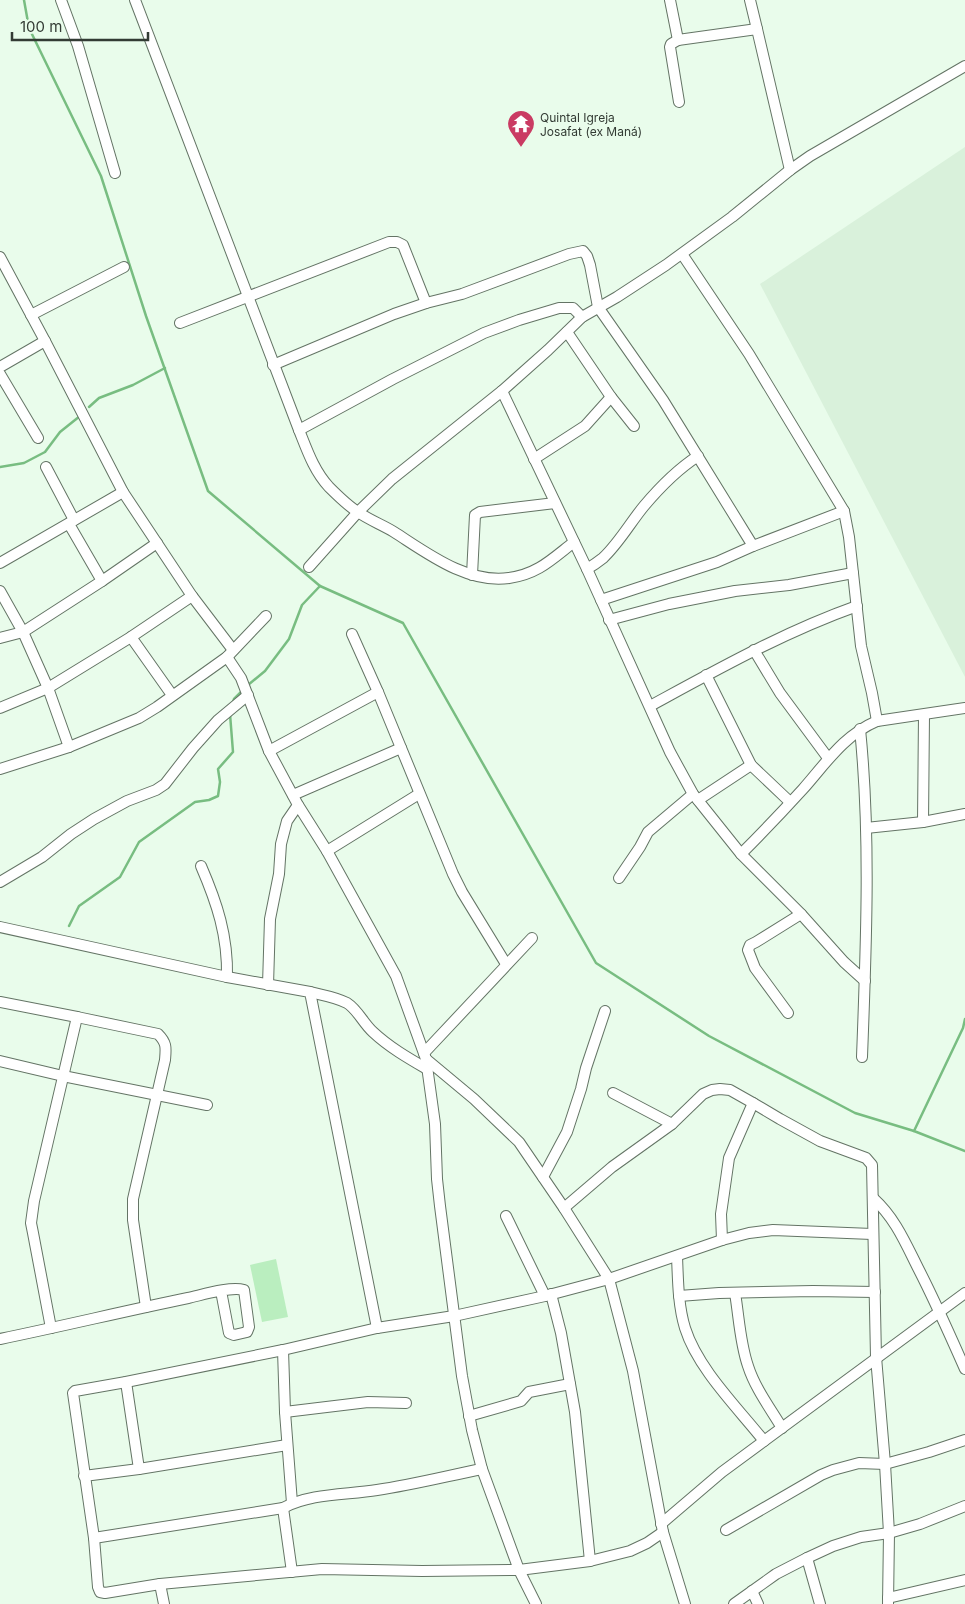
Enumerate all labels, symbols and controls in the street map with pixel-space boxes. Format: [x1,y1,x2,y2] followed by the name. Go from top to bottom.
[12,10,149,42] scale bar
[20,17,62,36] text: 100 m
[506,109,536,148] temple icon: Quintal Igreja Josafat (ex Maná)
[540,110,642,139] place label: Quintal Igreja Josafat (ex Maná)

